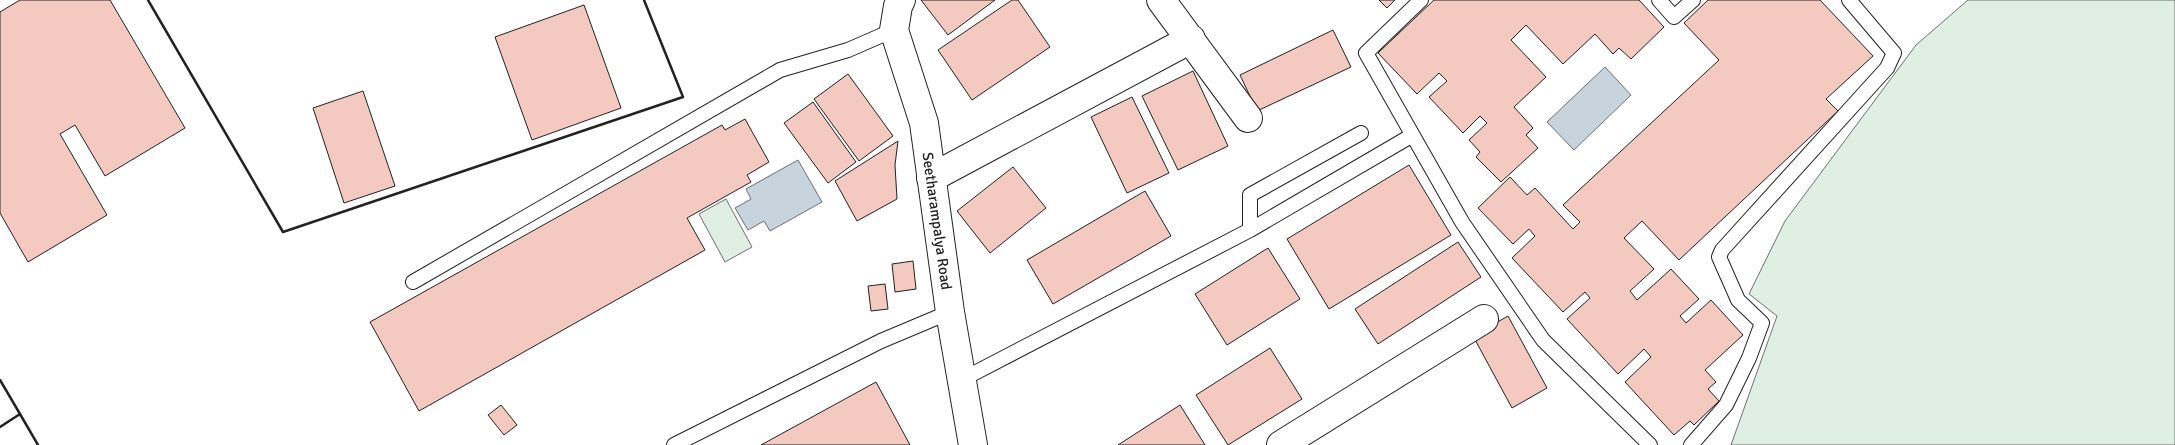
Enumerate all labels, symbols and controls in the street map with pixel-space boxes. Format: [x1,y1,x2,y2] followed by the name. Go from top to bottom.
[918,151,956,291] street label: Seetharampalya Road

